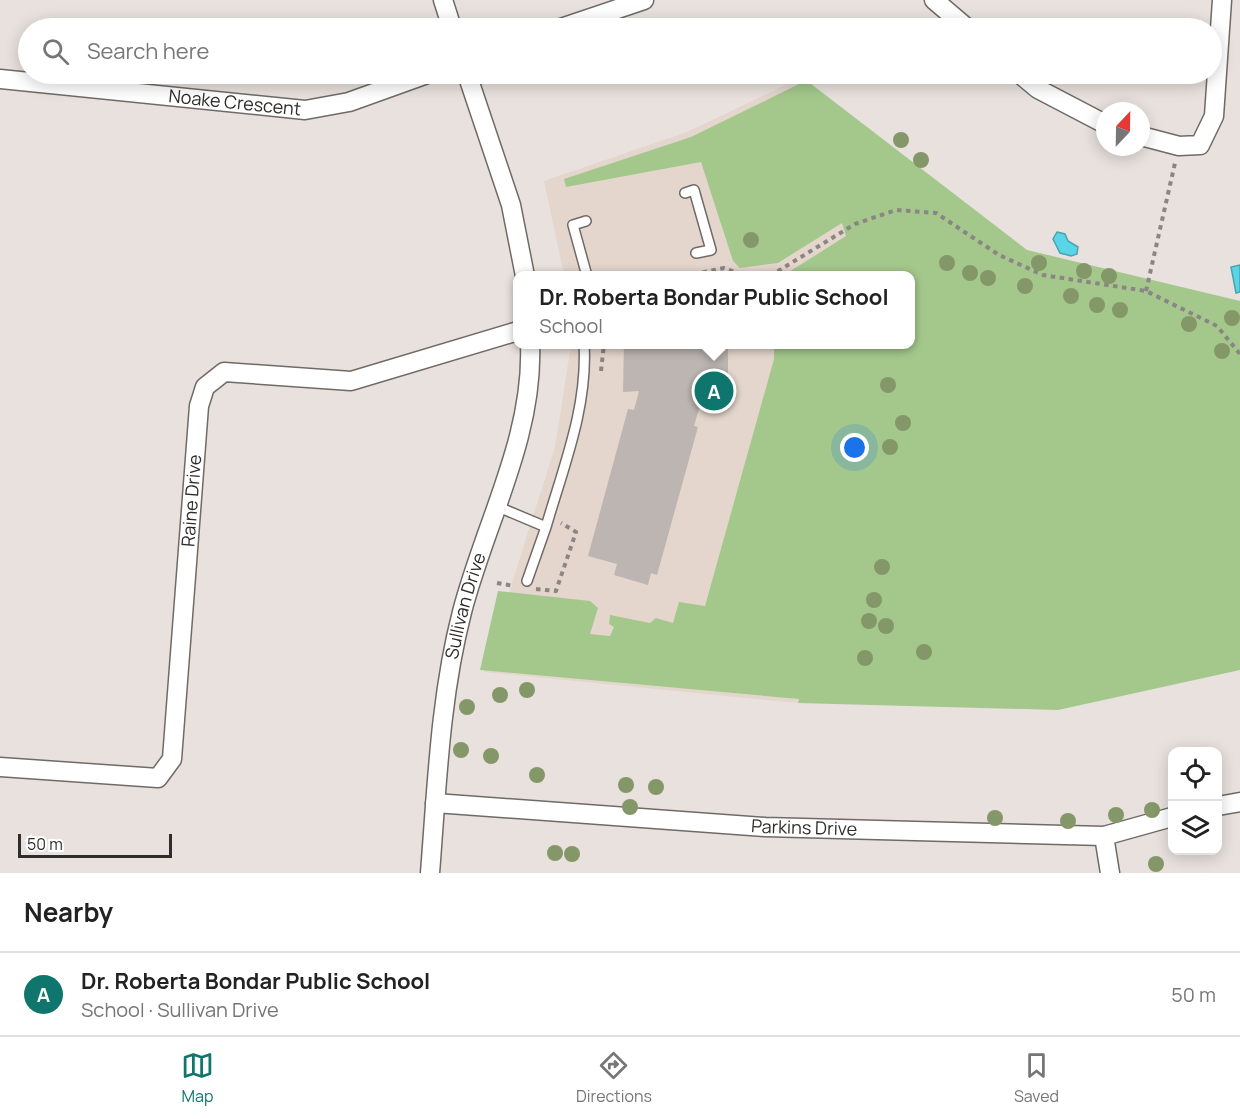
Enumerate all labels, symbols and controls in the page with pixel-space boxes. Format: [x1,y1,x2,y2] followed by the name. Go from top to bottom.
[18,18,1222,84] search box
[39,35,72,68] icon: search
[87,36,209,66] text: Search here
[168,83,302,121] street label: Noake Crescent
[1096,102,1150,156] north arrow
[513,271,915,349] popup
[539,282,889,312] text: Dr. Roberta Bondar Public School
[539,312,603,339] text: School
[694,368,734,414] pin: A
[840,433,869,462] your location
[175,454,206,548] street label: Raine Drive
[439,549,491,661] street label: Sullivan Drive
[1168,747,1222,855] map controls
[1168,747,1222,801] button: locate
[1168,801,1222,855] button: layers
[750,813,857,840] street label: Parkins Drive
[18,831,172,858] scale bar
[27,833,63,855] text: 50 m
[24,894,113,930] text: Nearby
[81,966,430,996] text: Dr. Roberta Bondar Public School
[37,981,50,1008] text: A
[1171,981,1216,1008] text: 50 m
[81,996,279,1023] text: School · Sullivan Drive
[181,1049,214,1107] tab: Map
[576,1049,652,1107] tab: Directions
[1014,1049,1059,1107] tab: Saved

